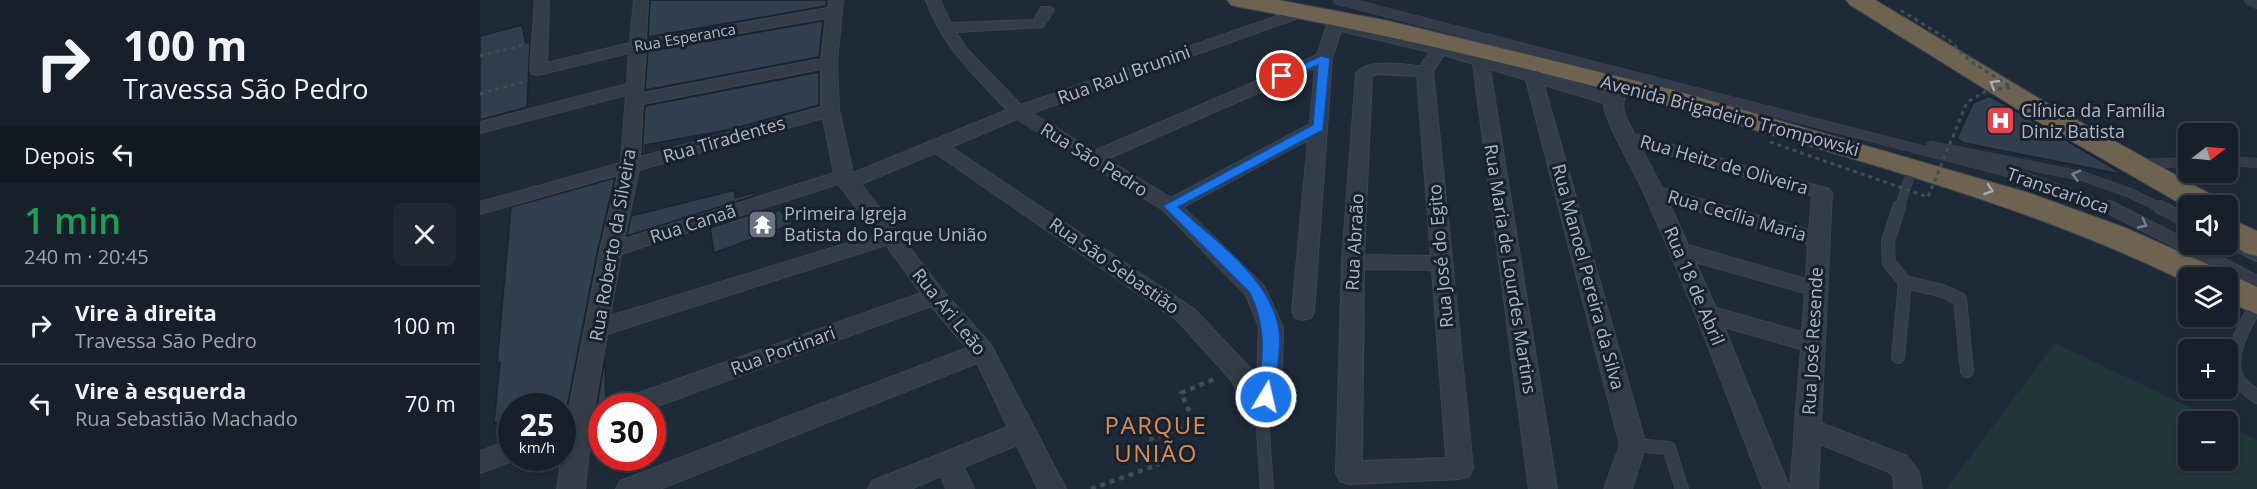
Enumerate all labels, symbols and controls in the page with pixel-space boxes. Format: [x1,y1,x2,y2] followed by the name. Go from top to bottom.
[123,16,247,73] text: 100 m
[632,18,737,56] street label: Rua Esperanca
[24,24,102,102] icon: right
[1054,39,1193,109] street label: Rua Raul Brunini
[1256,50,1307,101] pin
[1265,59,1298,92] icon: arrive
[1598,69,1862,161] street label: Avenida Brigadeiro Trompowski
[123,70,369,107] text: Travessa São Pedro
[1990,79,2000,91] one-way arrow
[2021,98,2166,143] place label: Clínica da Família Diniz Batista
[1984,105,2016,137] hospital icon: Clínica da Família Diniz Batista
[660,110,788,168] street label: Rua Tiradentes
[1036,117,1153,202] street label: Rua São Pedro
[2178,123,2238,183] north arrow
[2178,123,2238,471] map controls
[1637,128,1811,200] street label: Rua Heitz de Oliveira
[107,138,140,171] icon: left
[24,140,95,170] text: Depois
[1479,142,1543,395] street label: Rua Maria de Lourdes Martins
[583,147,641,343] street label: Rua Roberto da Silveira
[1547,161,1631,392] street label: Rua Manoel Pereira da Silva
[2004,161,2113,219] street label: Transcarioca
[2071,170,2082,182] one-way arrow
[1422,183,1458,329] street label: Rua José do Egito
[1983,183,1994,196] one-way arrow
[1665,184,1809,246] street label: Rua Cecília Maria
[1339,193,1369,291] street label: Rua Abraão
[2178,195,2238,255] button: sound
[24,196,121,245] text: 1 min
[647,198,739,248] street label: Rua Canaã
[784,201,987,246] place label: Primeira Igreja Batista do Parque União
[393,203,456,266] button: close
[747,208,779,240] temple icon: Primeira Igreja Batista do Parque União
[1045,211,1184,319] street label: Rua São Sebastião
[2137,216,2148,228] one-way arrow
[1659,223,1731,349] street label: Rua 18 de Abril
[24,243,149,270] text: 240 m · 20:45
[907,263,992,360] street label: Rua Ari Leão
[1796,266,1828,415] street label: Rua José Resende
[2178,267,2238,327] button: layers
[75,297,217,327] text: Vire à direita
[24,309,57,342] icon: right
[392,310,456,340] text: 100 m
[727,320,838,380] street label: Rua Portinari
[75,327,257,354] text: Travessa São Pedro
[2178,339,2238,399] button: +
[1234,365,1298,429] position arrow
[75,375,246,405] text: Vire à esquerda
[24,387,57,420] icon: left
[405,388,456,418] text: 70 m
[588,393,666,471] speed limit sign: 30
[520,404,554,445] text: 25
[75,405,298,432] text: Rua Sebastião Machado
[1105,408,1207,469] district label: PARQUE UNIÃO
[2178,411,2238,471] button: −
[519,437,555,457] text: km/h

